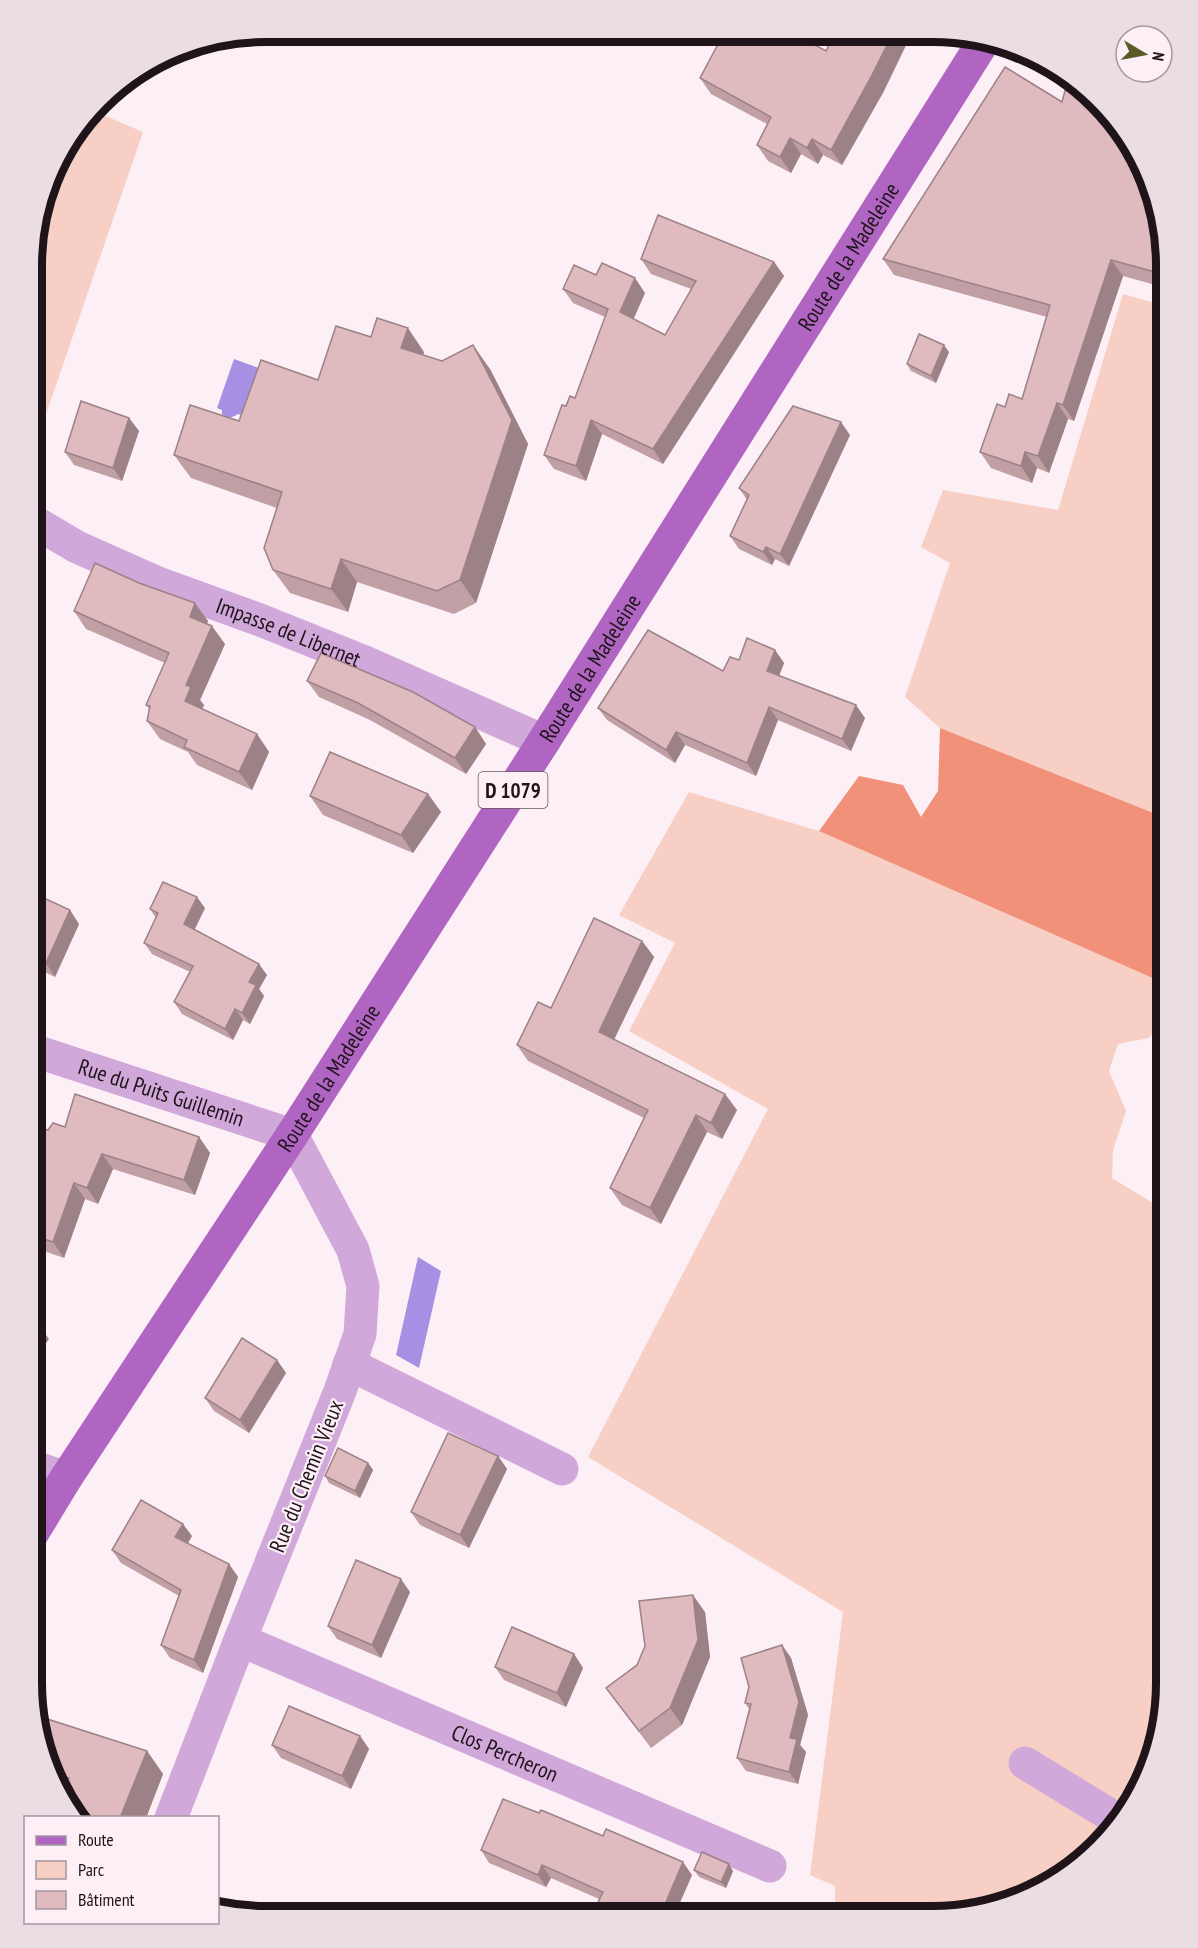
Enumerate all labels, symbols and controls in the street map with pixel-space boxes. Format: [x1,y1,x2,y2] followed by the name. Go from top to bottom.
[1114,24,1174,84] north arrow
[1148,51,1169,63] text: N
[791,177,905,336] street label: Route de la Madeleine
[533,589,647,747] street label: Route de la Madeleine
[212,591,365,673] street label: Impasse de Libernet
[478,772,548,808] road number: D 1079
[271,999,386,1157] street label: Route de la Madeleine
[75,1052,248,1132] street label: Rue du Puits Guillemin
[263,1396,349,1556] street label: Rue du Chemin Vieux
[447,1718,562,1788] street label: Clos Percheron
[24,1816,219,1924] legend
[78,1828,114,1851] text: Route
[78,1858,105,1881] text: Parc
[78,1888,135,1911] text: Bâtiment

